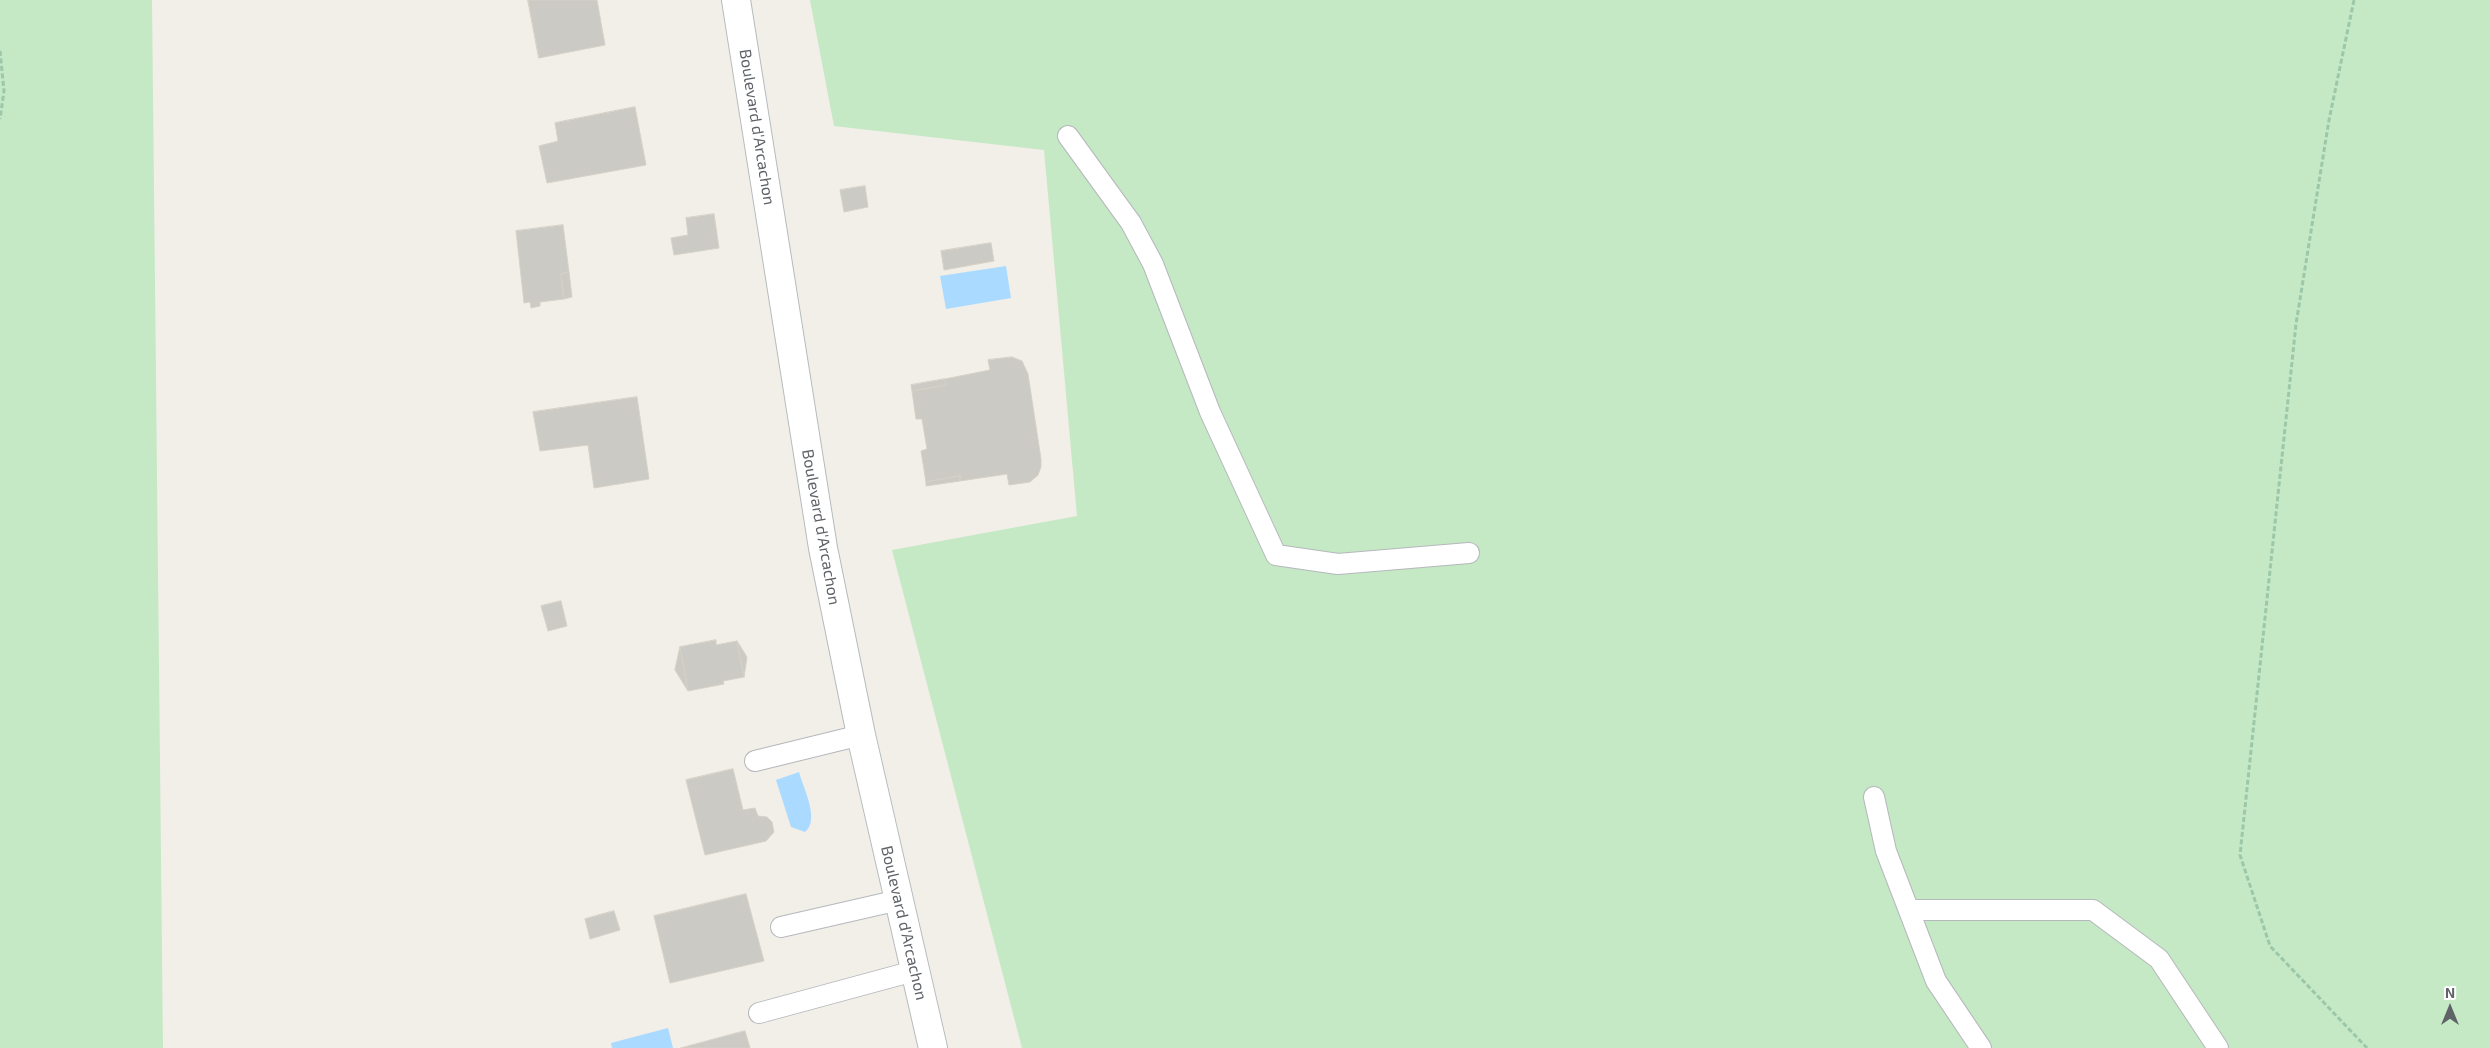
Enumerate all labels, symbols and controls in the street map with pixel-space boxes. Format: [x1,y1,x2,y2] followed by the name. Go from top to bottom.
[735,48,779,206] street label: Boulevard d'Arcachon
[798,448,844,606] street label: Boulevard d'Arcachon
[877,844,931,1002] street label: Boulevard d'Arcachon
[2425,983,2475,1033] north arrow
[2445,984,2455,1001] text: N

